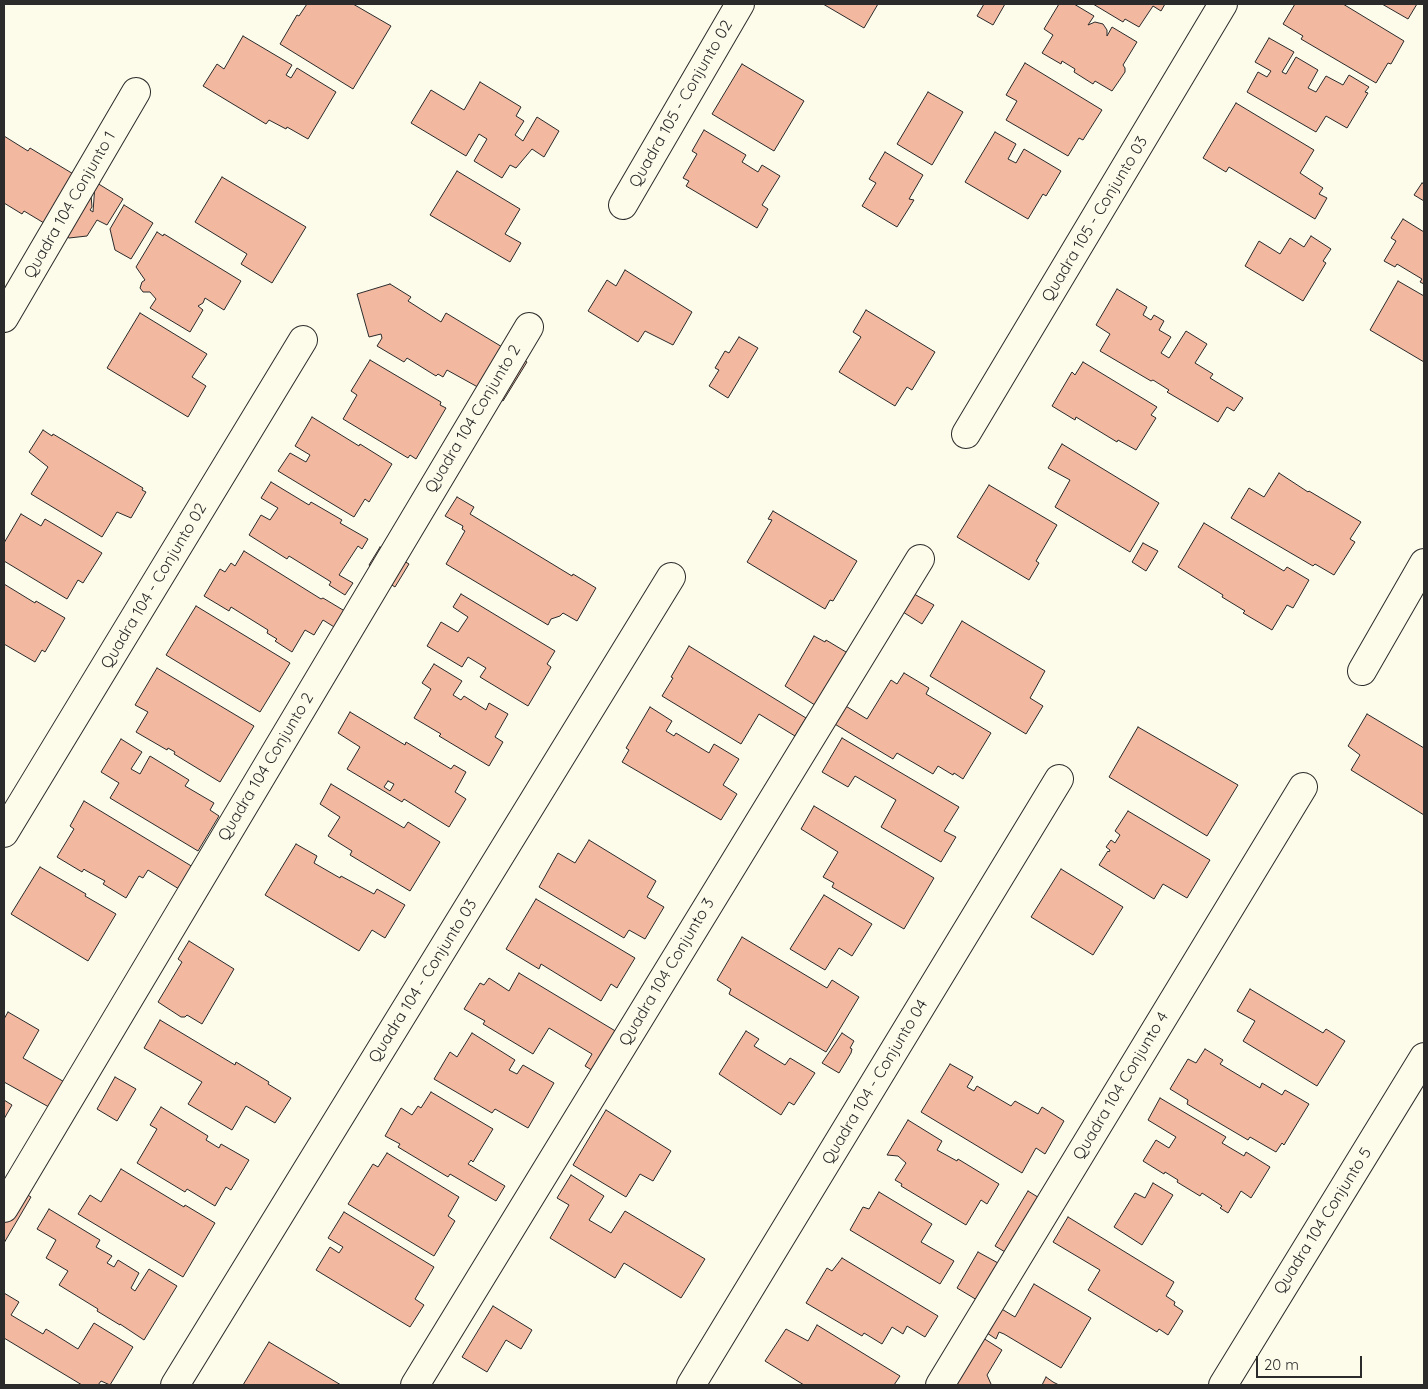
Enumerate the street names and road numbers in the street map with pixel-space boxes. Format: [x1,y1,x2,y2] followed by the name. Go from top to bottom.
[625,17,737,191] street label: Quadra 105 - Conjunto 02
[20,128,120,282] street label: Quadra 104 Conjunto 1
[1038,133,1152,305] street label: Quadra 105 - Conjunto 03
[421,341,525,497] street label: Quadra 104 Conjunto 2
[97,500,211,672] street label: Quadra 104 - Conjunto 02
[214,689,318,845] street label: Quadra 104 Conjunto 2
[615,895,719,1049] street label: Quadra 104 Conjunto 3
[365,896,481,1066] street label: Quadra 104 - Conjunto 03
[818,996,932,1168] street label: Quadra 104 - Conjunto 04
[1069,1009,1173,1163] street label: Quadra 104 Conjunto 4
[1270,1144,1376,1298] street label: Quadra 104 Conjunto 5

